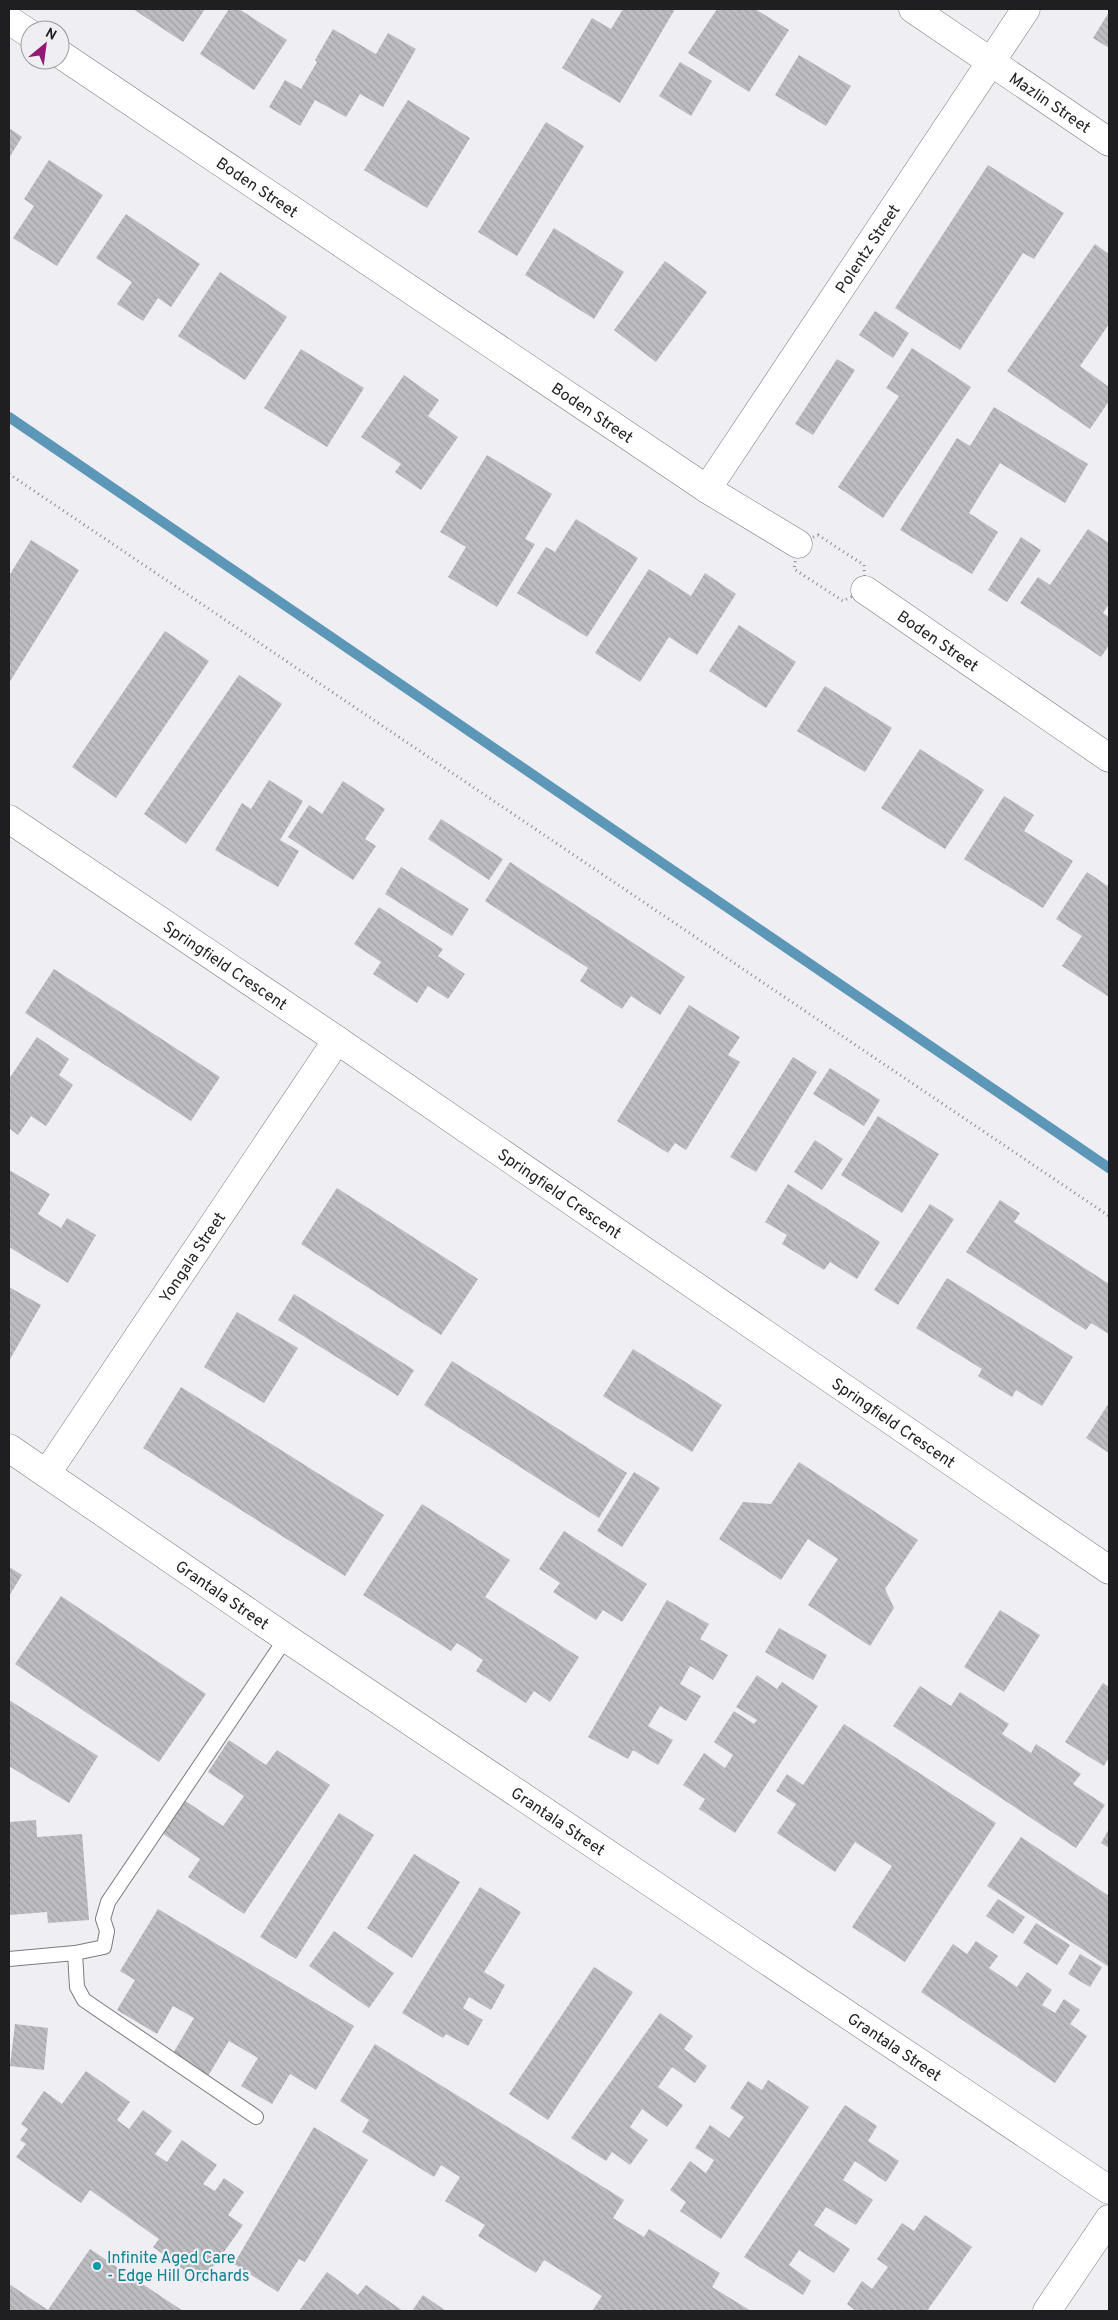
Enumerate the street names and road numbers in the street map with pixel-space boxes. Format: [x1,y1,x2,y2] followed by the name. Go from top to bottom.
[1005,69,1094,139] street label: Mazlin Street
[212,154,301,223] street label: Boden Street
[832,201,905,298] street label: Polentz Street
[547,379,636,449] street label: Boden Street
[893,607,982,677] street label: Boden Street
[158,917,290,1016] street label: Springfield Crescent
[493,1145,625,1244] street label: Springfield Crescent
[156,1209,231,1307] street label: Yongala Street
[827,1374,959,1473] street label: Springfield Crescent
[171,1557,272,1635] street label: Grantala Street
[506,1784,608,1861] street label: Grantala Street
[843,2009,945,2087] street label: Grantala Street

